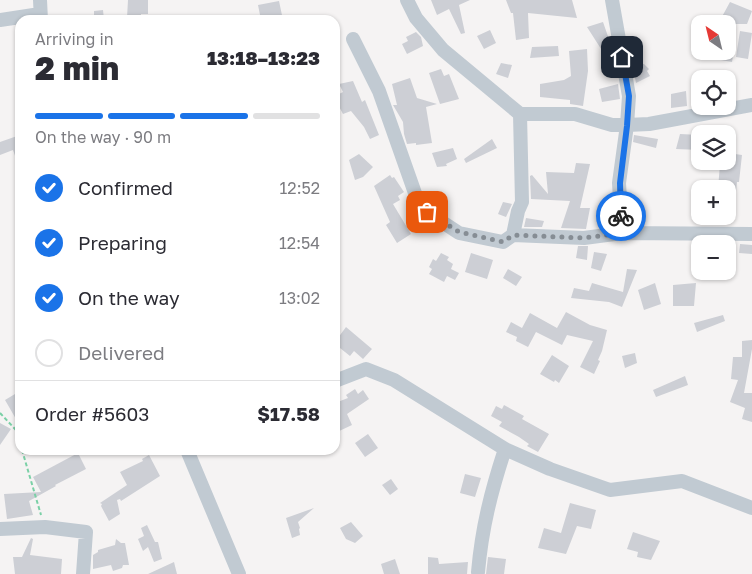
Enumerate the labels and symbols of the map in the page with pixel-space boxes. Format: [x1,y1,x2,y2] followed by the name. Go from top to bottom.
[691,15,736,60] north arrow
[601,36,643,78] pin
[406,191,448,233] pin
[596,191,646,241] courier

